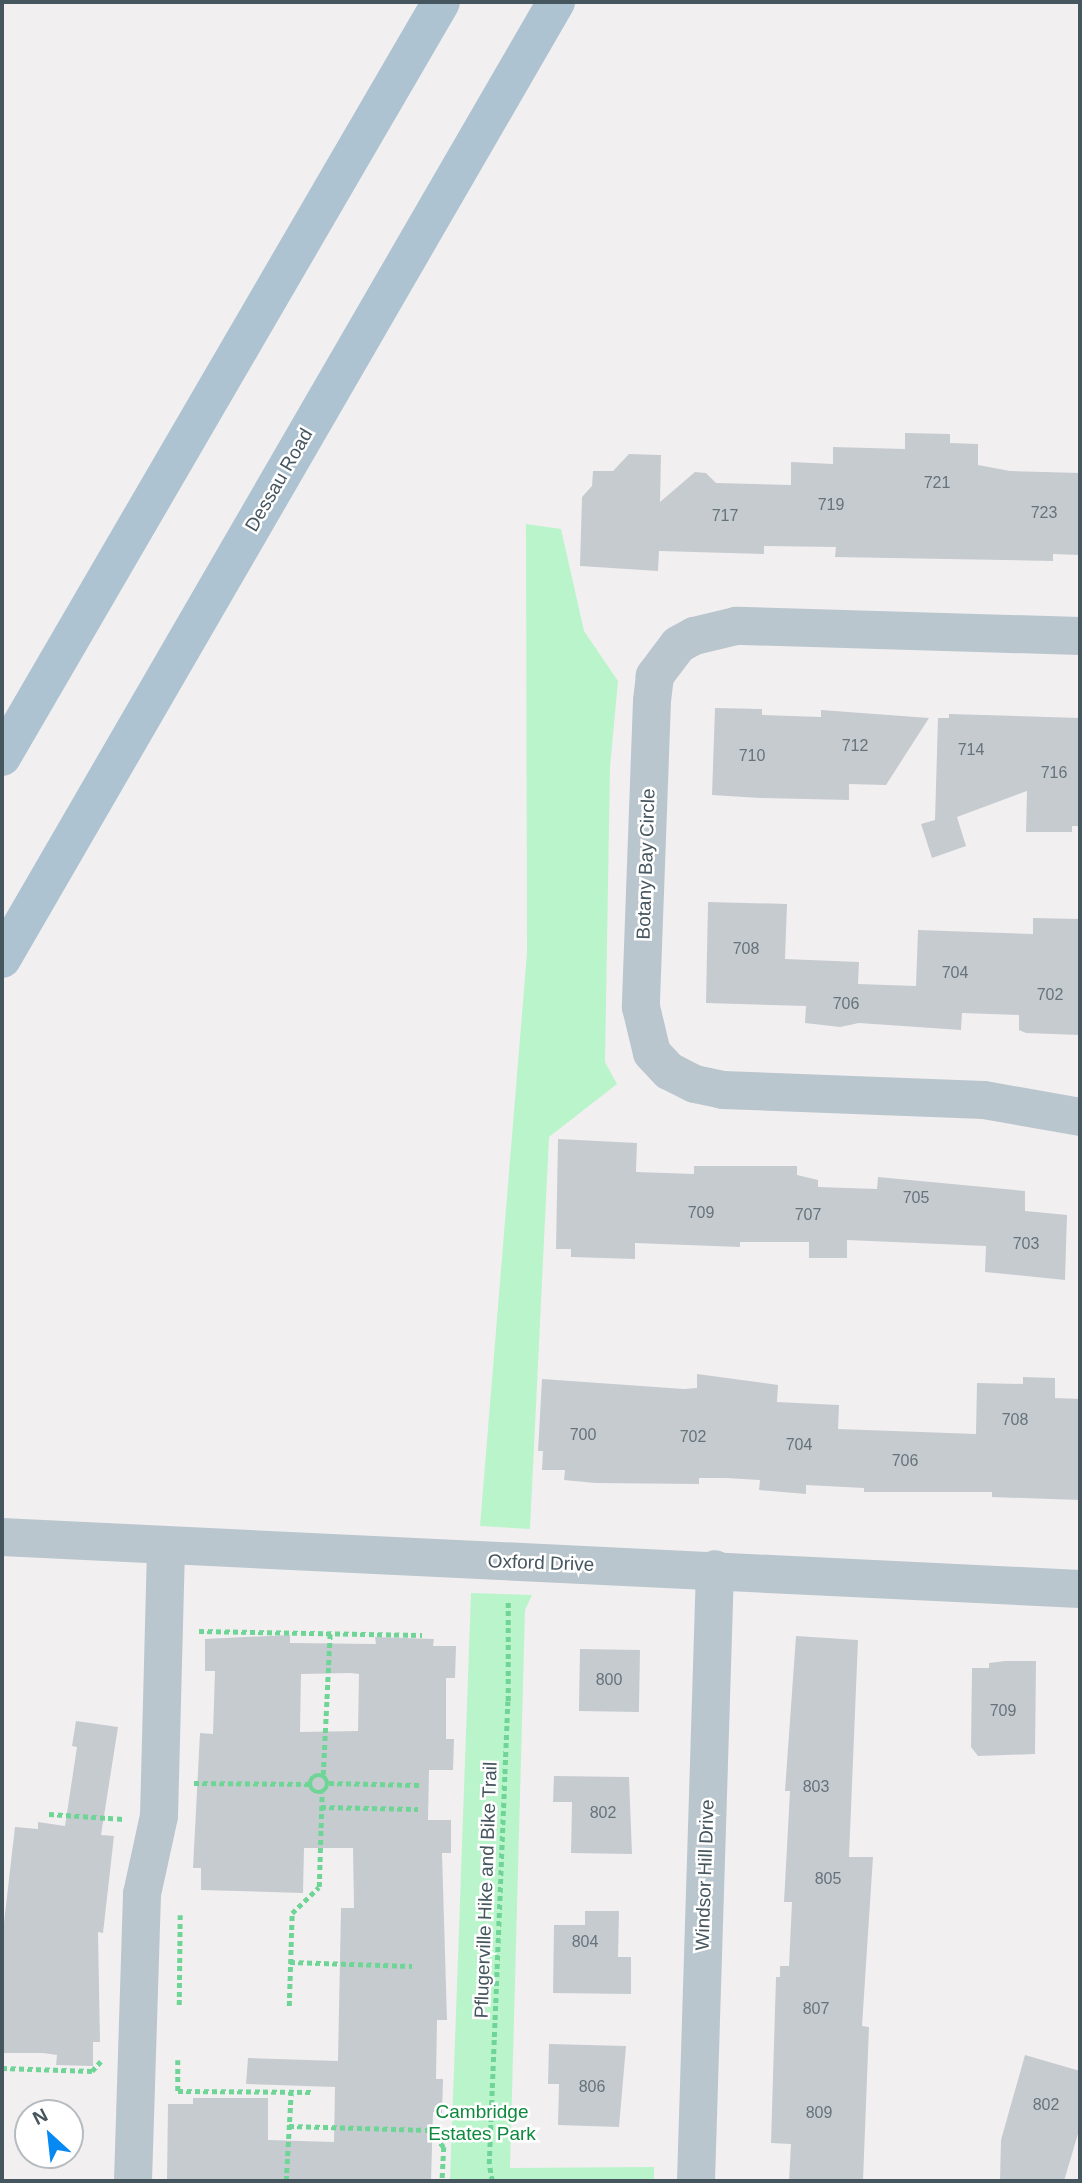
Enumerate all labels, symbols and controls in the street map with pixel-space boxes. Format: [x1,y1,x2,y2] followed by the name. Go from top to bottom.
[240,424,318,536] street label: Dessau Road
[924,473,950,493] house number: 721
[818,495,844,515] house number: 719
[1031,503,1057,523] house number: 723
[712,506,738,526] house number: 717
[842,736,868,756] house number: 712
[958,740,984,760] house number: 714
[739,746,765,766] house number: 710
[1041,763,1067,783] house number: 716
[632,788,660,940] street label: Botany Bay Circle
[733,939,759,959] house number: 708
[942,963,968,983] house number: 704
[1037,985,1063,1005] house number: 702
[833,994,859,1014] house number: 706
[903,1188,929,1208] house number: 705
[688,1203,714,1223] house number: 709
[795,1205,821,1225] house number: 707
[1013,1234,1039,1254] house number: 703
[1002,1410,1028,1430] house number: 708
[570,1425,596,1445] house number: 700
[680,1427,706,1447] house number: 702
[786,1435,812,1455] house number: 704
[892,1451,918,1471] house number: 706
[487,1550,595,1576] street label: Oxford Drive
[596,1670,622,1690] house number: 800
[990,1701,1016,1721] house number: 709
[470,1761,502,2019] street label: Pflugerville Hike and Bike Trail
[803,1777,829,1797] house number: 803
[691,1799,719,1951] street label: Windsor Hill Drive
[590,1803,616,1823] house number: 802
[815,1869,841,1889] house number: 805
[572,1932,598,1952] house number: 804
[803,1999,829,2019] house number: 807
[579,2077,605,2097] house number: 806
[1033,2095,1059,2115] house number: 802
[14,2099,84,2169] north arrow
[428,2101,536,2145] park label: Cambridge Estates Park
[806,2103,832,2123] house number: 809
[29,2104,51,2129] text: N

